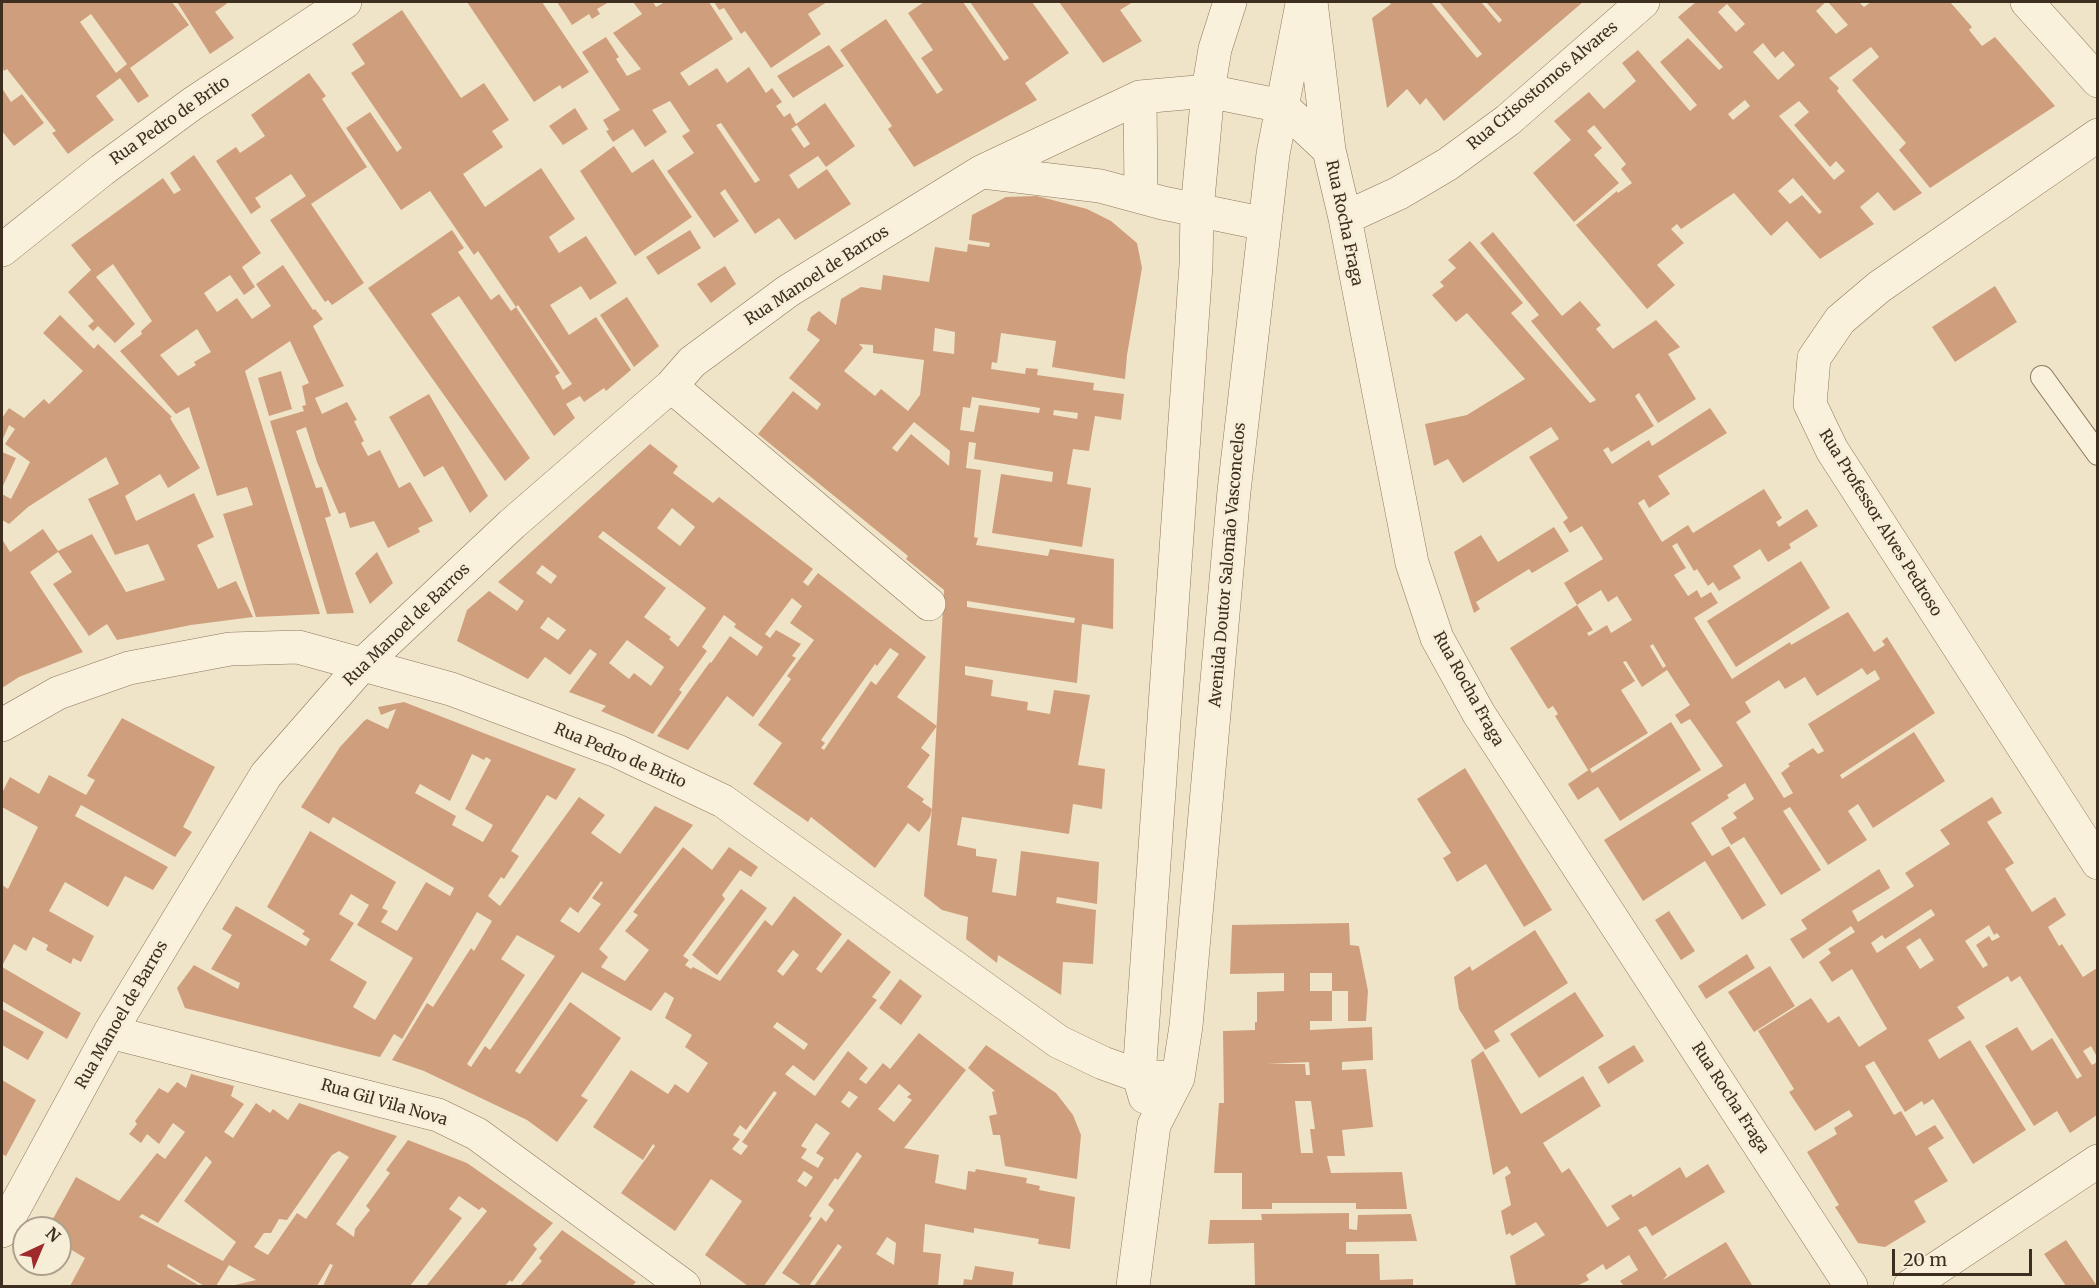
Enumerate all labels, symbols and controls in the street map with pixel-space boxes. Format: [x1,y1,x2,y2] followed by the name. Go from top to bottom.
[1464,18,1622,154] street label: Rua Crisostomos Alvares
[107,73,233,169] street label: Rua Pedro de Brito
[1321,158,1367,288] street label: Rua Rocha Fraga
[741,222,893,330] street label: Rua Manoel de Barros
[1206,422,1250,708] street label: Avenida Doutor Salomão Vasconcelos
[1814,426,1946,620] street label: Rua Professor Alves Pedroso
[340,560,474,690] street label: Rua Manoel de Barros
[1429,628,1507,750] street label: Rua Rocha Fraga
[551,720,689,792] street label: Rua Pedro de Brito
[72,937,172,1093] street label: Rua Manoel de Barros
[1687,1039,1773,1157] street label: Rua Rocha Fraga
[318,1076,450,1130] street label: Rua Gil Vila Nova
[12,1216,72,1276] north arrow
[42,1223,65,1246] text: N
[1895,1237,2034,1275] scale bar
[1903,1248,1947,1271] text: 20 m

